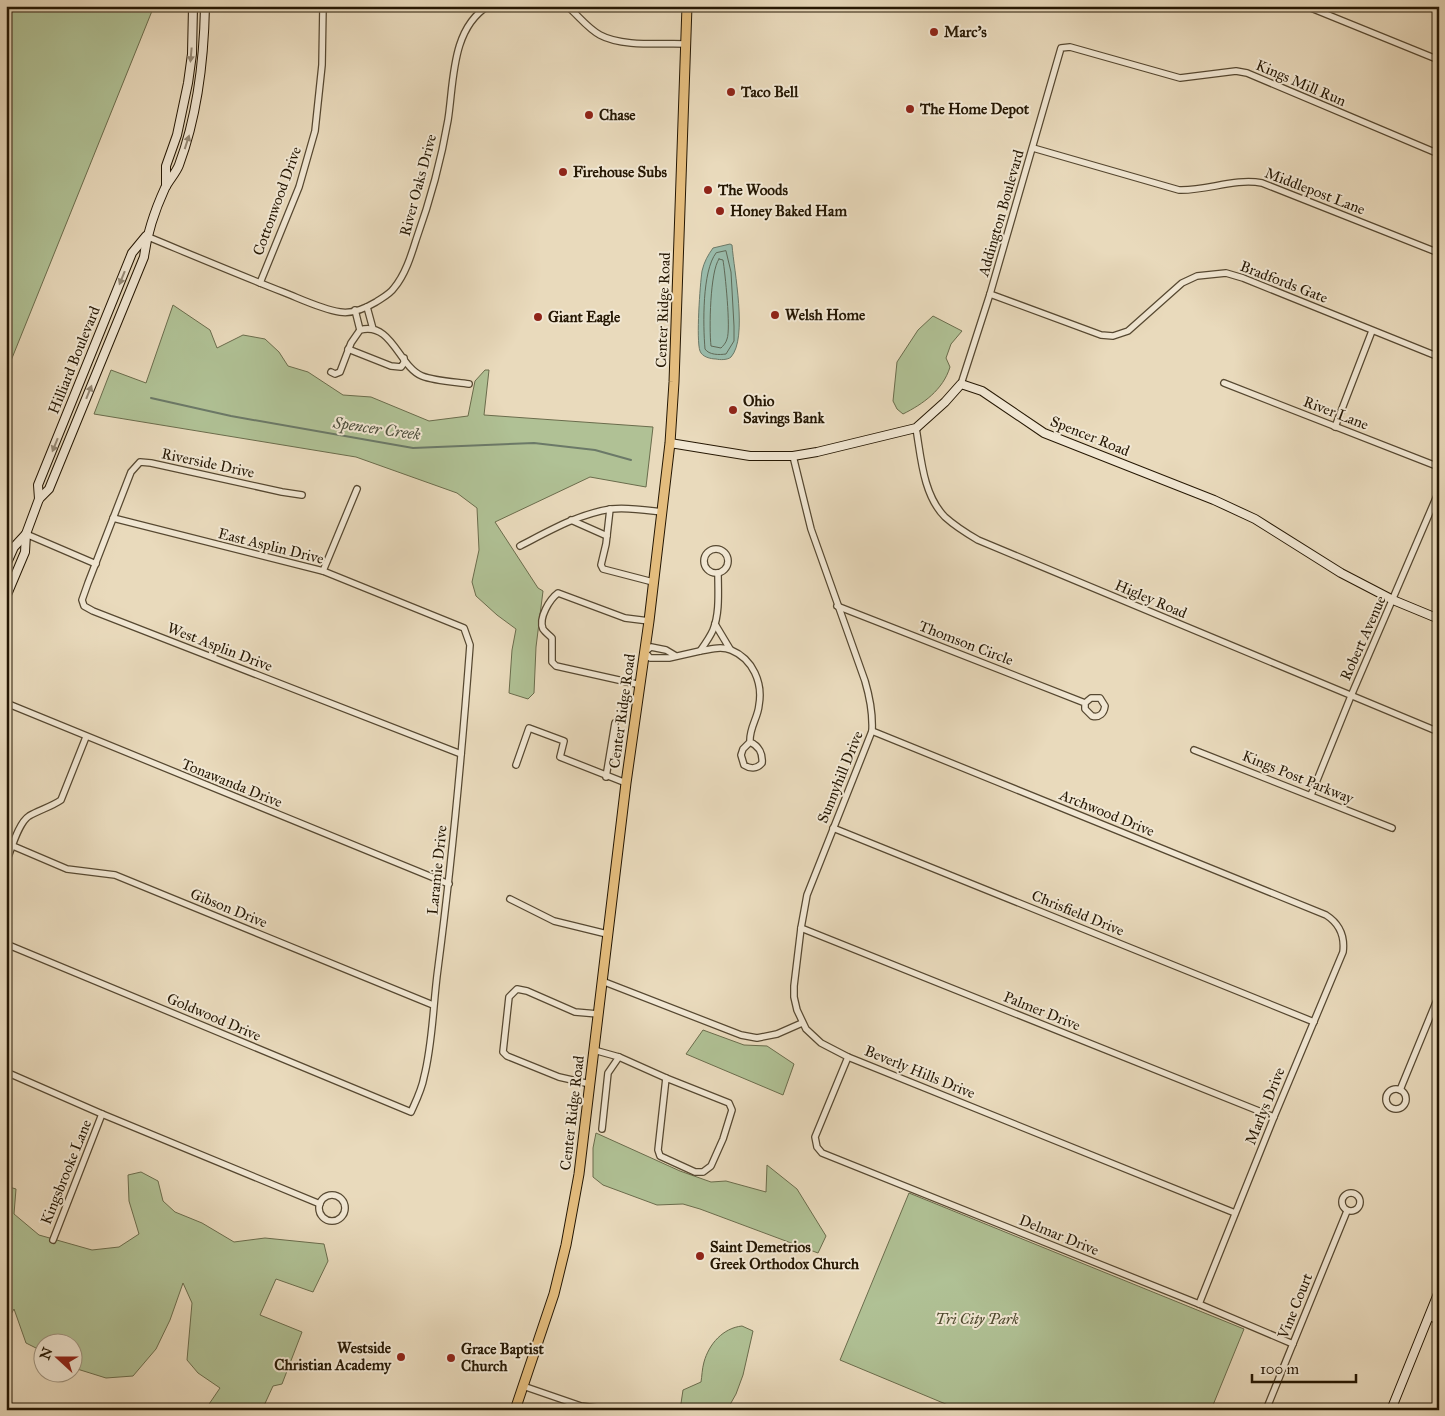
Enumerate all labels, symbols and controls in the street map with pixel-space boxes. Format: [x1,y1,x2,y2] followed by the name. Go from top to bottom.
[944,23,987,41] place label: Marc's
[928,26,940,38] marker: Marc's
[187,47,195,63] one-way arrow
[1253,56,1349,110] street label: Kings Mill Run
[740,83,799,101] place label: Taco Bell
[725,86,737,98] marker: Taco Bell
[919,100,1030,119] place label: The Home Depot
[904,103,916,115] marker: The Home Depot
[599,106,636,124] place label: Chase
[583,109,595,121] marker: Chase
[396,132,440,238] street label: River Oaks Drive
[183,135,191,150] one-way arrow
[249,144,305,258] street label: Cottonwood Drive
[974,147,1028,279] street label: Addington Boulevard
[573,163,667,181] place label: Firehouse Subs
[1262,164,1368,218] street label: Middlepost Lane
[557,166,569,178] marker: Firehouse Subs
[717,181,789,199] place label: The Woods
[702,184,714,196] marker: The Woods
[730,202,847,221] place label: Honey Baked Ham
[714,205,726,217] marker: Honey Baked Ham
[652,251,674,368] street label: Center Ridge Road
[1238,257,1330,307] street label: Bradfords Gate
[118,271,126,286] one-way arrow
[44,303,104,416] street label: Hilliard Boulevard
[785,306,866,324] place label: Welsh Home
[548,308,621,327] place label: Giant Eagle
[769,309,781,321] marker: Welsh Home
[532,311,544,323] marker: Giant Eagle
[85,385,93,399] one-way arrow
[743,392,825,428] place label: Ohio Savings Bank
[1301,392,1371,434] street label: River Lane
[727,404,739,416] marker: Ohio Savings Bank
[1048,412,1133,460] street label: Spencer Road
[331,413,422,445] water label: Spencer Creek
[50,438,58,452] one-way arrow
[160,444,256,482] street label: Riverside Drive
[216,524,326,568] street label: East Asplin Drive
[1112,576,1190,622] street label: Higley Road
[1336,593,1390,683] street label: Robert Avenue
[916,617,1016,669] street label: Thomson Circle
[165,619,275,675] street label: West Asplin Drive
[605,652,639,769] street label: Center Ridge Road
[813,728,867,826] street label: Sunnyhill Drive
[1240,746,1357,808] street label: Kings Post Parkway
[179,755,285,811] street label: Tonawanda Drive
[1056,785,1157,840] street label: Archwood Drive
[423,824,451,916] street label: Laramie Drive
[188,884,270,932] street label: Gibson Drive
[1029,886,1127,940] street label: Chrisfield Drive
[1001,987,1083,1035] street label: Palmer Drive
[164,989,264,1045] street label: Goldwood Drive
[862,1042,978,1102] street label: Beverly Hills Drive
[556,1054,588,1171] street label: Center Ridge Road
[1241,1065,1289,1147] street label: Marlys Drive
[37,1117,95,1227] street label: Kingsbrooke Lane
[1016,1211,1102,1259] street label: Delmar Drive
[710,1238,860,1273] place label: Saint Demetrios Greek Orthodox Church
[694,1250,706,1262] marker: Saint Demetrios Greek Orthodox Church
[1273,1270,1317,1342] street label: Vine Court
[935,1310,1019,1328] park label: Tri City Park
[32,1334,82,1384] north arrow
[274,1339,392,1375] place label: Westside Christian Academy
[461,1340,544,1375] place label: Grace Baptist Church
[36,1345,56,1362] text: N
[395,1351,407,1363] marker: Westside Christian Academy
[1252,1351,1356,1383] scale bar
[445,1352,457,1364] marker: Grace Baptist Church
[1260,1360,1300,1378] text: 100 m

